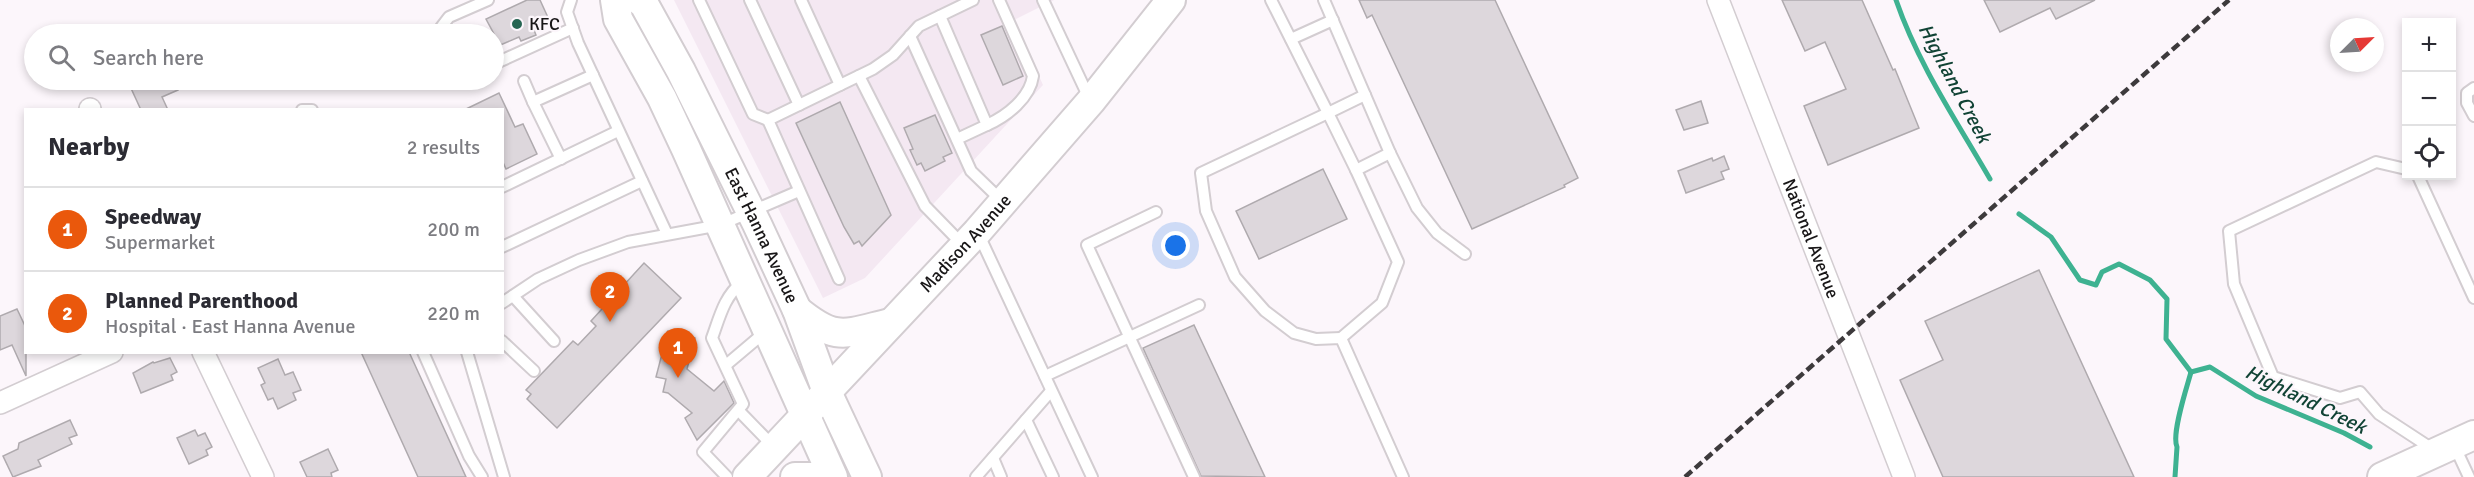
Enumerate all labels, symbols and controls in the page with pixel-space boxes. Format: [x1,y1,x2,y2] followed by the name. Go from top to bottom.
[529,13,560,35] place label: KFC
[510,17,524,31] marker: KFC
[2330,18,2384,72] north arrow
[2402,18,2456,180] map controls
[2402,18,2456,72] button: +
[1913,19,1997,149] water label: Highland Creek
[24,24,504,90] search box
[45,41,78,74] icon: search
[93,44,204,71] text: Search here
[2402,72,2456,126] button: −
[2402,126,2456,180] button: locate
[48,131,129,163] text: Nearby
[407,135,480,160] text: 2 results
[720,164,803,307] street label: East Hanna Avenue
[1778,176,1844,301] street label: National Avenue
[915,190,1016,297] street label: Madison Avenue
[105,203,201,230] text: Speedway
[62,217,73,242] text: 1
[427,217,480,242] text: 200 m
[105,230,215,255] text: Supermarket
[1161,231,1190,260] your location
[590,272,630,322] pin: 2
[105,287,298,314] text: Planned Parenthood
[62,301,73,326] text: 2
[427,301,480,326] text: 220 m
[105,314,355,339] text: Hospital · East Hanna Avenue
[658,328,698,378] pin: 1
[2241,359,2372,440] water label: Highland Creek

